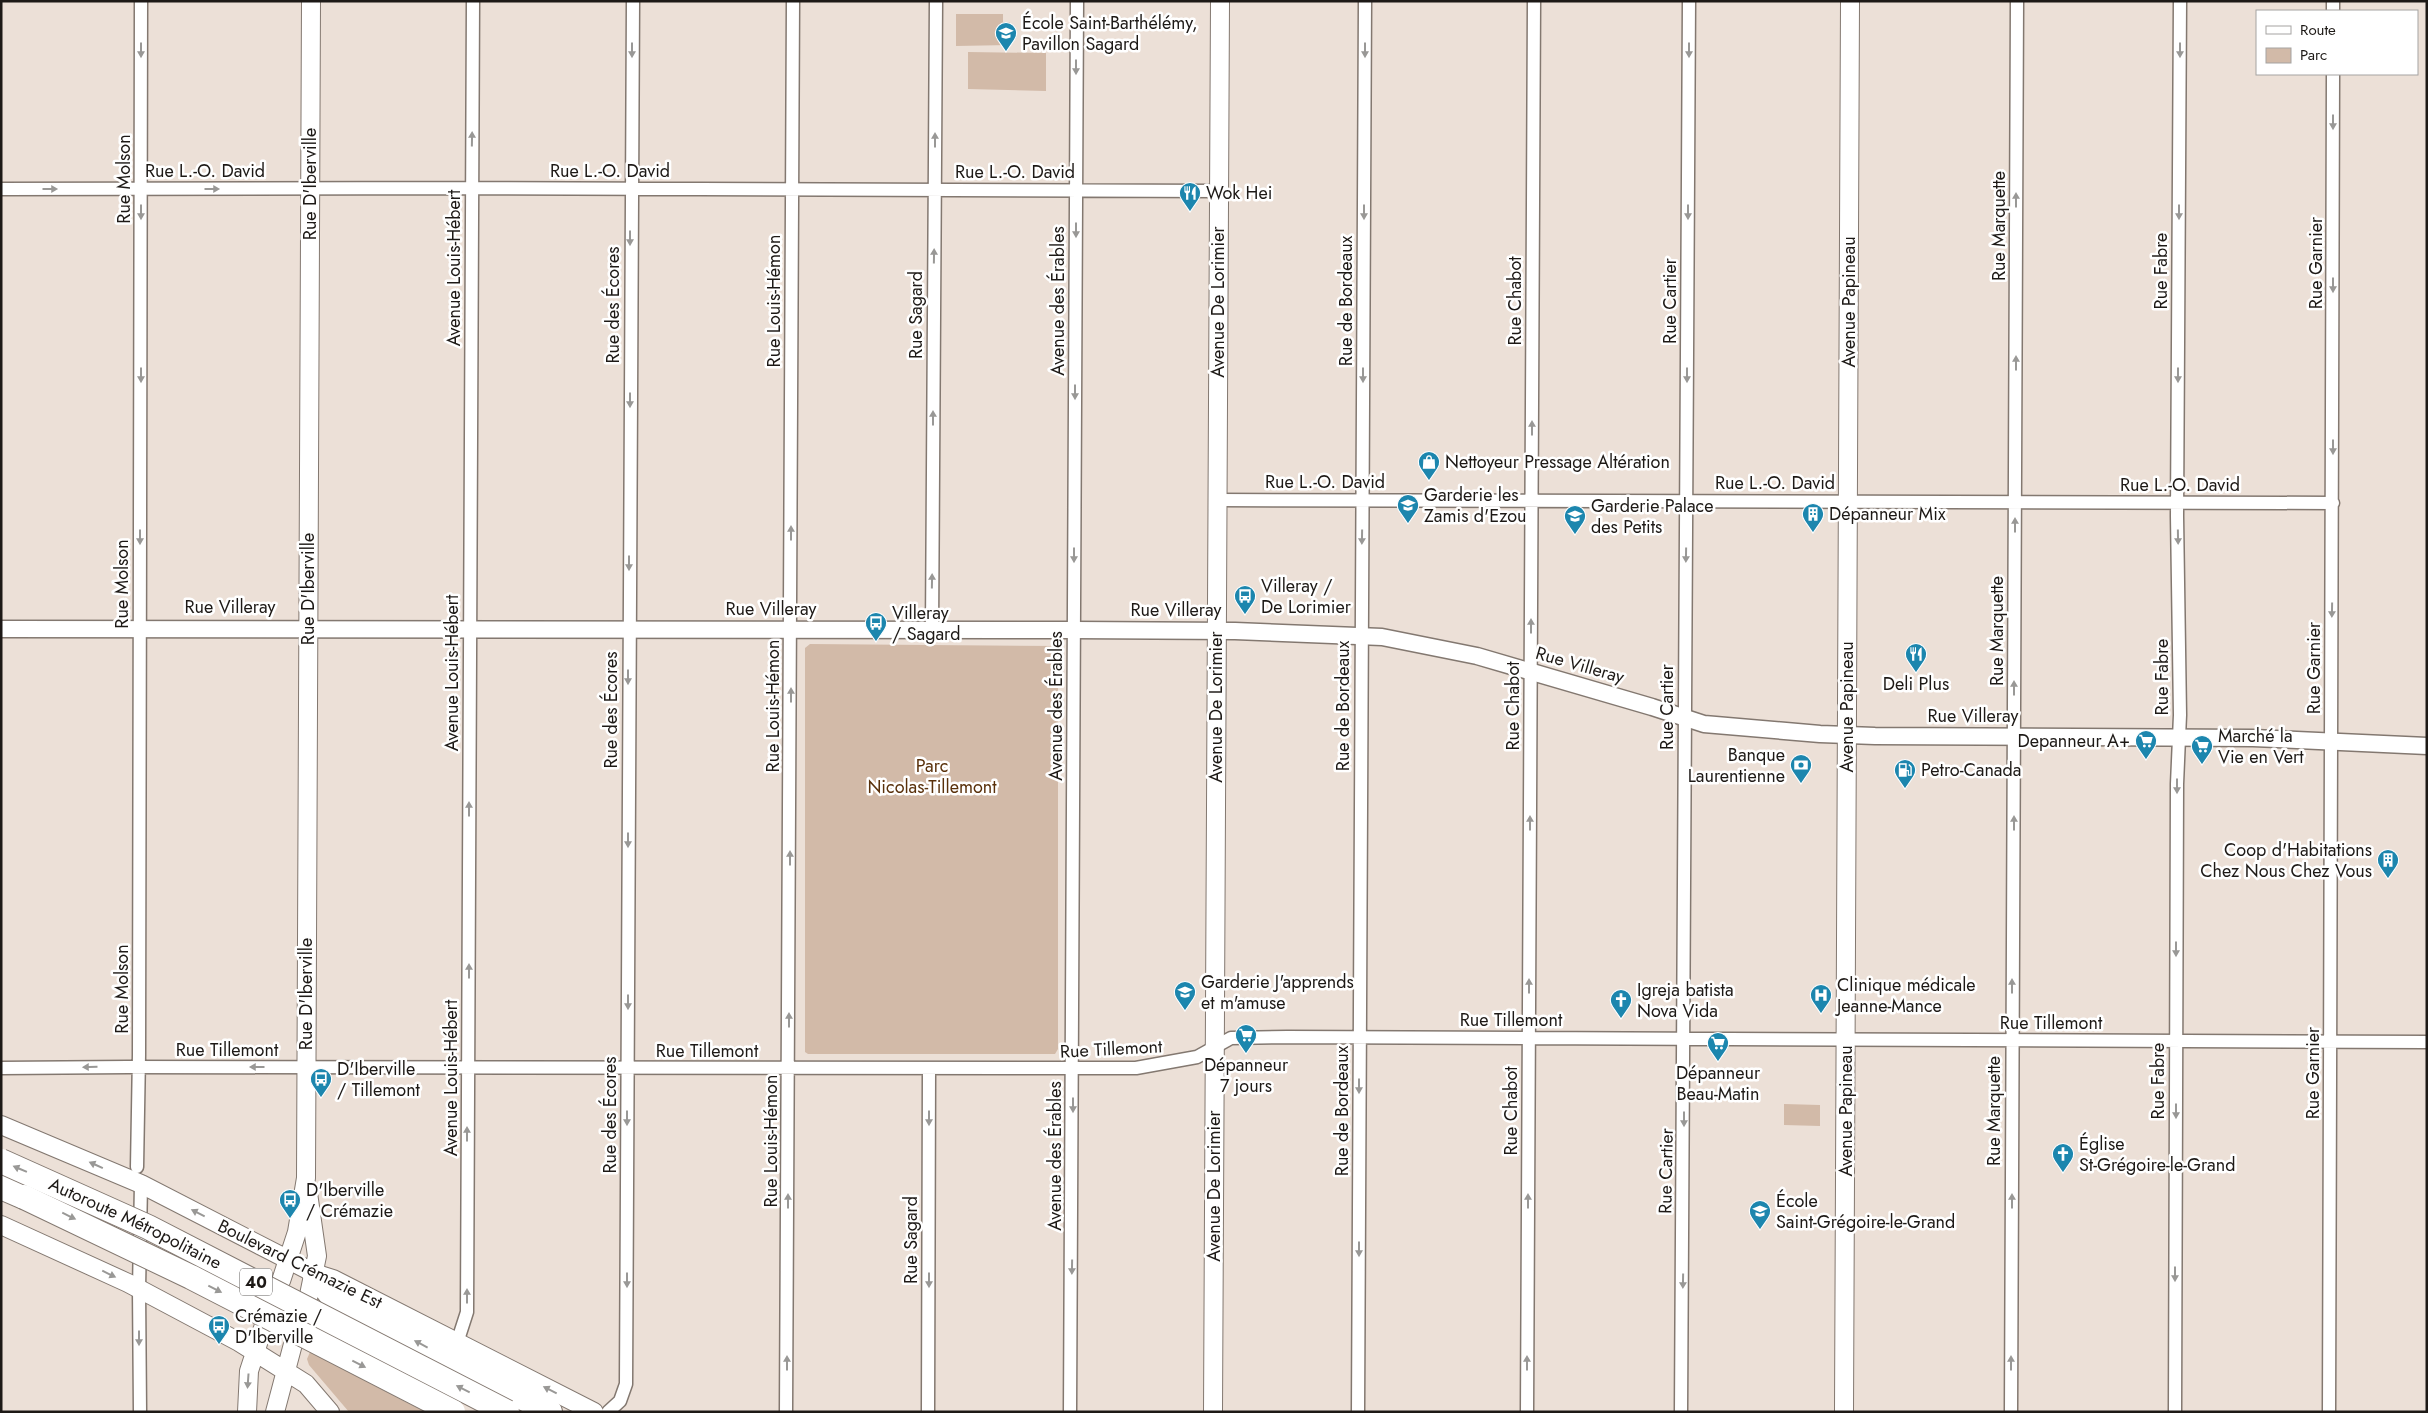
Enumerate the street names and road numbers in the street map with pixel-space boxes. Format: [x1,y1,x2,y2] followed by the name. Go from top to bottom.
[297,128,323,240] street label: Rue D'Iberville
[111,134,137,224] street label: Rue Molson
[145,158,265,184] street label: Rue L.-O. David
[550,158,670,184] street label: Rue L.-O. David
[955,159,1075,185] street label: Rue L.-O. David
[1986,171,2012,281] street label: Rue Marquette
[441,189,467,346] street label: Avenue Louis-Hébert
[2303,216,2329,309] street label: Rue Garnier
[1045,226,1071,376] street label: Avenue des Érables
[1205,226,1231,378] street label: Avenue De Lorimier
[2148,233,2174,309] street label: Rue Fabre
[761,235,787,367] street label: Rue Louis-Hémon
[1333,235,1359,366] street label: Rue de Bordeaux
[1836,236,1862,368] street label: Avenue Papineau
[600,246,626,364] street label: Rue des Écores
[1502,256,1528,346] street label: Rue Chabot
[1657,257,1683,344] street label: Rue Cartier
[903,271,929,359] street label: Rue Sagard
[1265,469,1385,495] street label: Rue L.-O. David
[1715,470,1835,496] street label: Rue L.-O. David
[2120,472,2240,498] street label: Rue L.-O. David
[295,533,321,645] street label: Rue D'Iberville
[109,539,135,629] street label: Rue Molson
[1984,576,2010,686] street label: Rue Marquette
[185,594,276,620] street label: Rue Villeray
[439,594,465,751] street label: Avenue Louis-Hébert
[726,596,817,622] street label: Rue Villeray
[1131,597,1222,623] street label: Rue Villeray
[2301,621,2327,714] street label: Rue Garnier
[1043,631,1069,781] street label: Avenue des Érables
[1203,631,1229,783] street label: Avenue De Lorimier
[2149,639,2175,715] street label: Rue Fabre
[760,640,786,772] street label: Rue Louis-Hémon
[1330,640,1356,771] street label: Rue de Bordeaux
[1533,640,1627,690] street label: Rue Villeray
[1834,641,1860,773] street label: Avenue Papineau
[598,651,624,769] street label: Rue des Écores
[1500,661,1526,751] street label: Rue Chabot
[1654,663,1680,750] street label: Rue Cartier
[1928,703,2019,729] street label: Rue Villeray
[293,938,319,1050] street label: Rue D'Iberville
[109,944,135,1034] street label: Rue Molson
[438,999,464,1156] street label: Avenue Louis-Hébert
[1460,1007,1563,1033] street label: Rue Tillemont
[2000,1010,2103,1036] street label: Rue Tillemont
[2300,1026,2326,1119] street label: Rue Garnier
[1059,1033,1164,1065] street label: Rue Tillemont
[176,1037,279,1063] street label: Rue Tillemont
[656,1038,759,1064] street label: Rue Tillemont
[2145,1043,2171,1119] street label: Rue Fabre
[1329,1045,1355,1176] street label: Rue de Bordeaux
[1833,1045,1859,1177] street label: Avenue Papineau
[597,1056,623,1174] street label: Rue des Écores
[1981,1056,2007,1166] street label: Rue Marquette
[1498,1066,1524,1156] street label: Rue Chabot
[758,1075,784,1207] street label: Rue Louis-Hémon
[1042,1081,1068,1231] street label: Avenue des Érables
[1201,1110,1227,1262] street label: Avenue De Lorimier
[1652,1127,1680,1214] street label: Rue Cartier
[45,1171,226,1276] street label: Autoroute Métropolitaine
[898,1196,924,1284] street label: Rue Sagard
[213,1213,387,1315] street label: Boulevard Crémazie Est
[240,1268,272,1295] road number: 40

